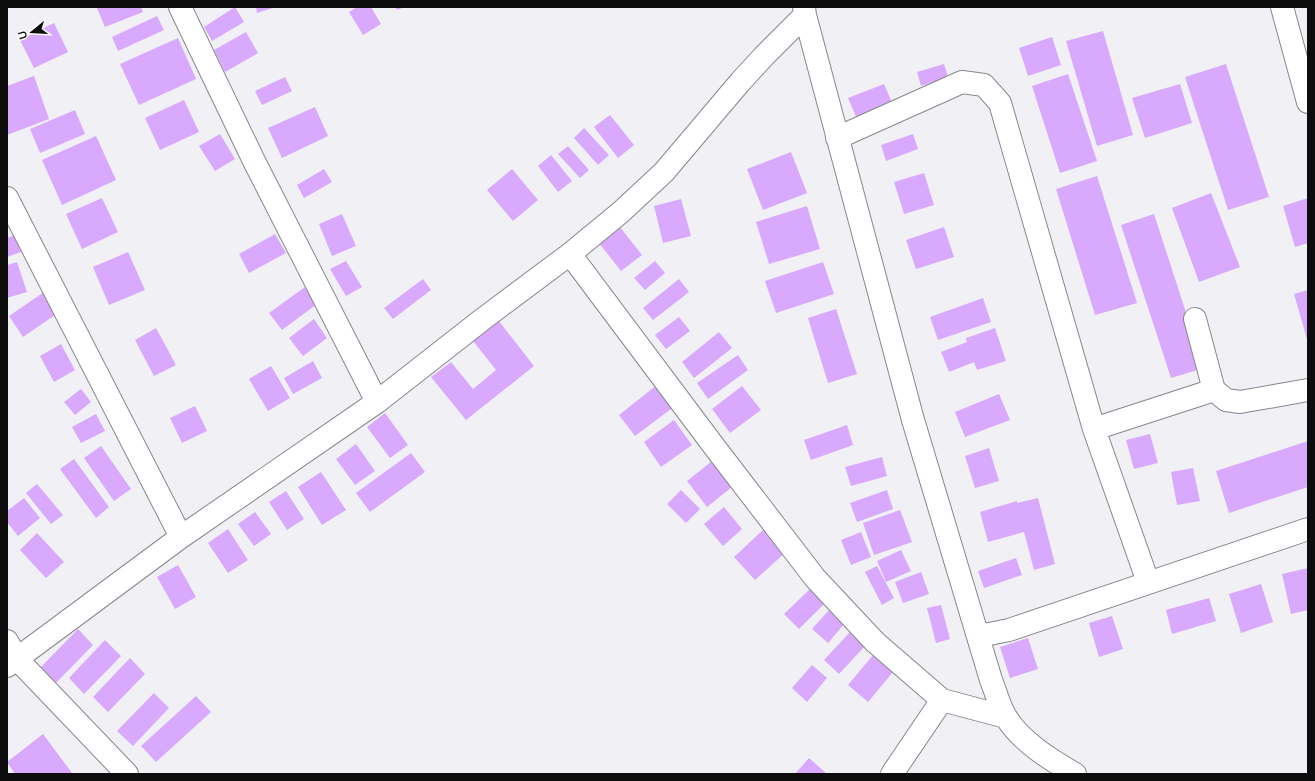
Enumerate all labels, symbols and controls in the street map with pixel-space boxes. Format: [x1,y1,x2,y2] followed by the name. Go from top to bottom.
[12,12,52,52] north arrow
[15,29,31,41] text: U

